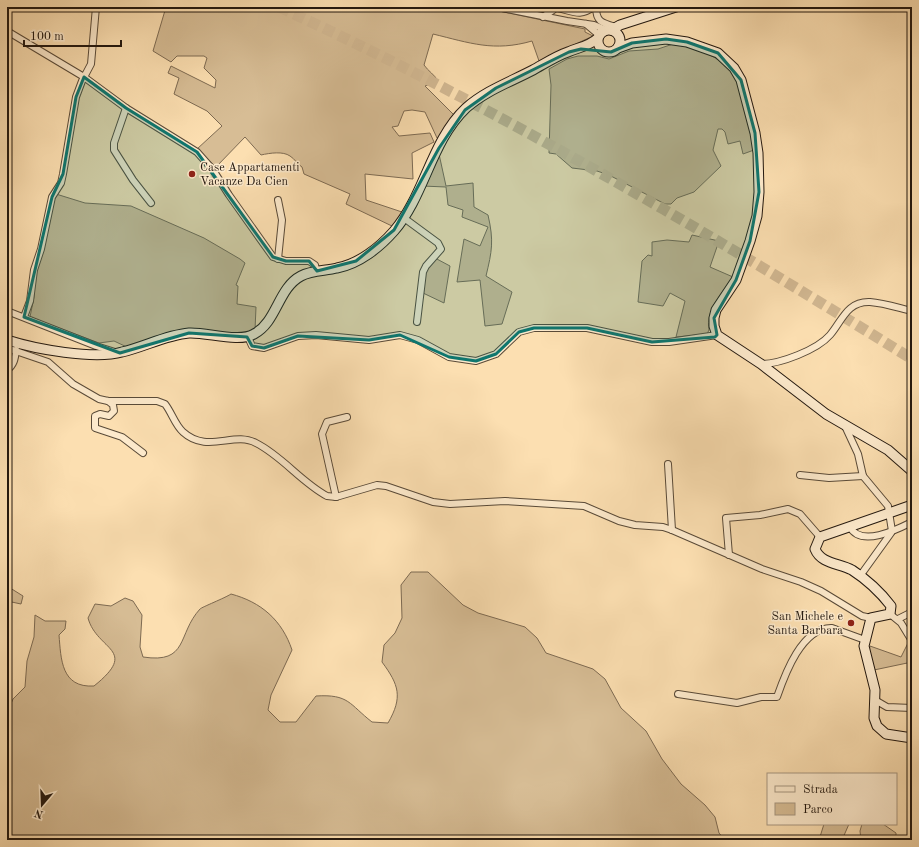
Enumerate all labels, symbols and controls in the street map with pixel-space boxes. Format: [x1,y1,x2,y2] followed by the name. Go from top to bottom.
[24,22,121,48] scale bar
[30,31,64,43] text: 100 m
[200,162,300,188] place label: Case Appartamenti Vacanze Da Cien
[187,169,197,179] marker: Case Appartamenti Vacanze Da Cien
[768,611,843,637] place label: San Michele e Santa Barbara
[846,618,856,628] marker: San Michele e Santa Barbara
[767,773,897,825] legend
[803,784,838,796] text: Strada
[22,785,62,825] north arrow
[803,804,833,816] text: Parco
[33,806,45,820] text: N

